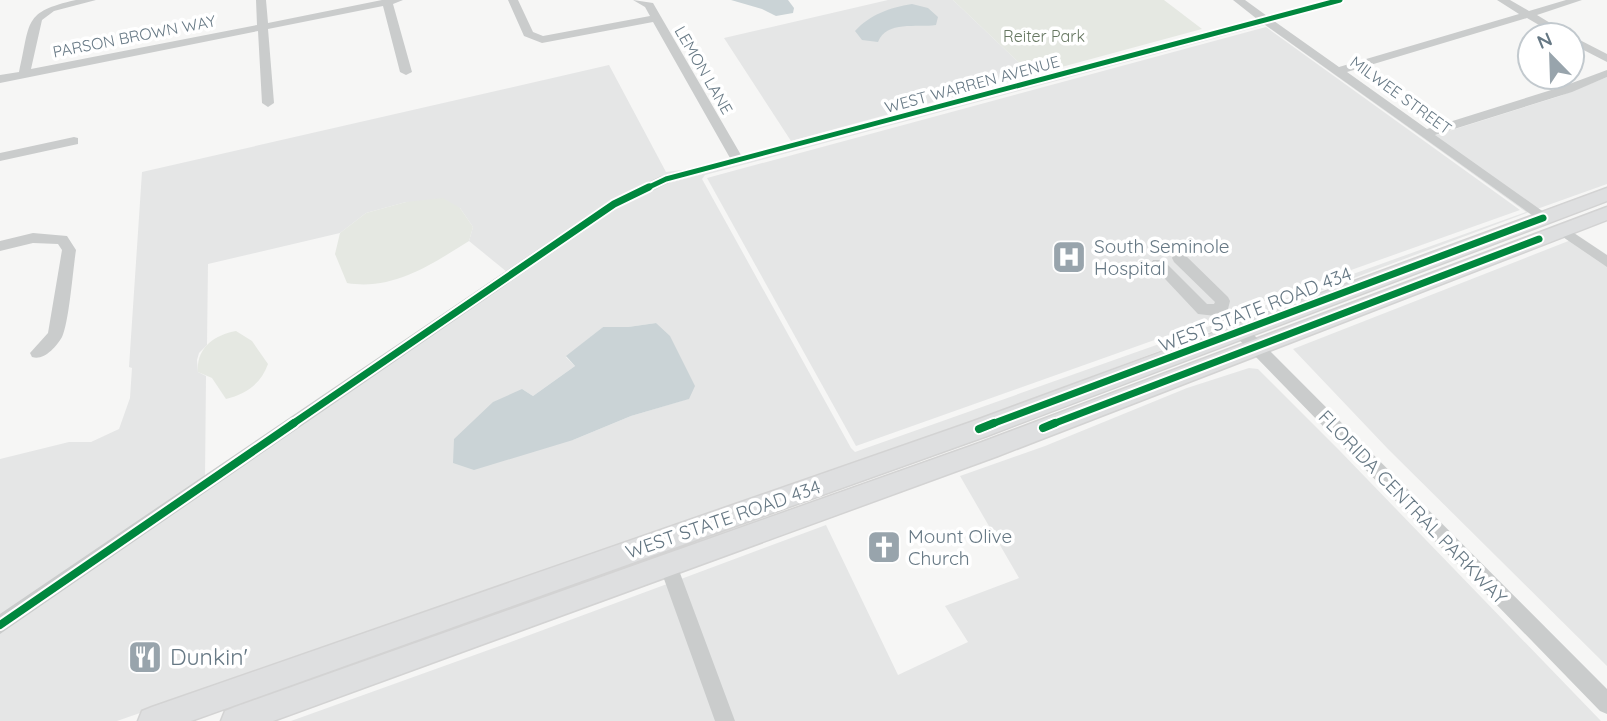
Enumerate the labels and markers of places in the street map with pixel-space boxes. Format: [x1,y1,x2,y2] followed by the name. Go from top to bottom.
[1094,234,1230,280] place label: South Seminole Hospital
[1050,238,1088,276] hospital icon: South Seminole Hospital
[908,524,1012,570] place label: Mount Olive Church
[865,528,903,566] church icon: Mount Olive Church
[126,638,164,676] restaurant icon: Dunkin'
[170,642,248,671] place label: Dunkin'

